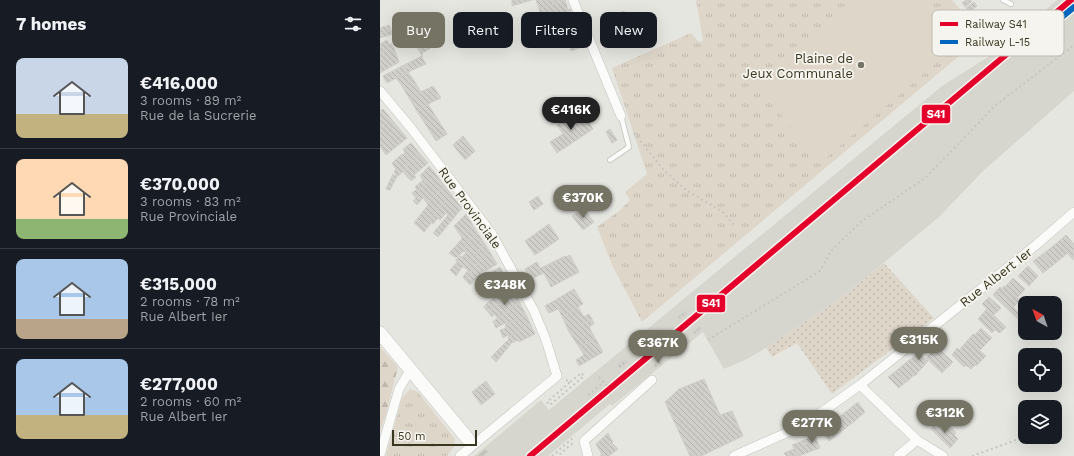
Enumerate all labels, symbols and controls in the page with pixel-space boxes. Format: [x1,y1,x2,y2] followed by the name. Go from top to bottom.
[932,10,1064,56] legend
[392,12,445,48] chip: Buy
[453,12,513,48] chip: Rent
[521,12,592,48] chip: Filters
[600,12,657,48] chip: New
[342,13,364,35] icon: filters
[16,14,86,34] text: 7 homes
[965,18,1027,31] text: Railway S41
[965,36,1030,49] text: Railway L-15
[743,51,853,81] place label: Plaine de Jeux Communale
[856,60,866,70] marker: Plaine de Jeux Communale
[140,73,218,93] text: €416,000
[48,74,96,122] icon: home
[140,93,241,108] text: 3 rooms · 89 m²
[543,97,599,131] pin: €416K
[551,102,591,117] text: €416K
[921,104,951,124] line badge: S41
[140,108,256,123] text: Rue de la Sucrerie
[927,108,945,121] text: S41
[435,164,505,252] street label: Rue Provinciale
[140,174,220,194] text: €370,000
[48,175,96,223] icon: home
[555,185,611,219] pin: €370K
[562,190,604,205] text: €370K
[140,194,241,209] text: 3 rooms · 83 m²
[140,209,237,224] text: Rue Provinciale
[957,244,1035,310] street label: Rue Albert Ier
[477,272,533,306] pin: €348K
[140,274,217,294] text: €315,000
[48,275,96,323] icon: home
[484,277,526,292] text: €348K
[140,294,240,309] text: 2 rooms · 78 m²
[696,294,726,313] line badge: S41
[1018,296,1062,340] north arrow
[1018,296,1062,444] map controls
[702,297,720,310] text: S41
[140,309,228,324] text: Rue Albert Ier
[891,327,947,361] pin: €315K
[630,330,686,364] pin: €367K
[899,332,939,347] text: €315K
[637,335,679,350] text: €367K
[1018,348,1062,392] button: locate
[140,374,218,394] text: €277,000
[48,375,96,423] icon: home
[140,394,241,409] text: 2 rooms · 60 m²
[917,400,973,434] pin: €312K
[1018,400,1062,444] button: layers
[925,405,965,420] text: €312K
[140,409,228,424] text: Rue Albert Ier
[784,410,840,444] pin: €277K
[791,415,833,430] text: €277K
[392,428,477,447] scale bar
[398,430,425,443] text: 50 m

